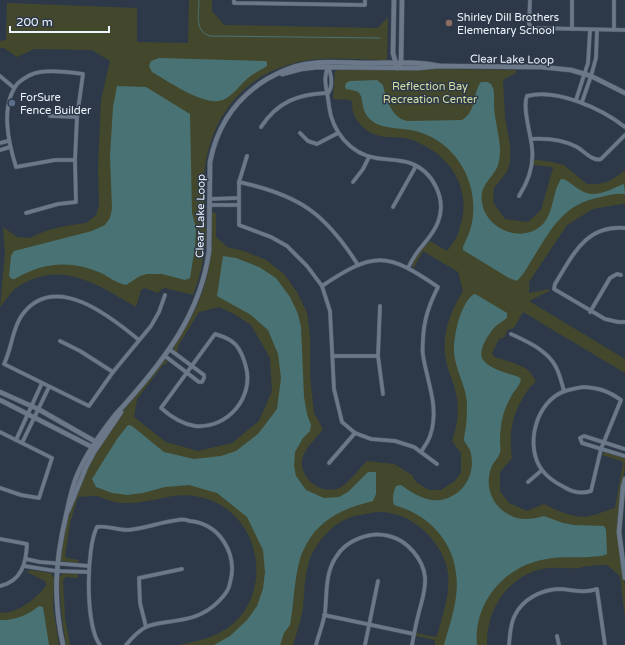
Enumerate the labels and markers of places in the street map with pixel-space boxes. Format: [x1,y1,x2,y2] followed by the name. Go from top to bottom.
[457,11,559,37] place label: Shirley Dill Brothers Elementary School
[444,18,454,28] marker: Shirley Dill Brothers Elementary School
[20,91,92,117] place label: ForSure Fence Builder
[7,98,17,108] marker: ForSure Fence Builder

